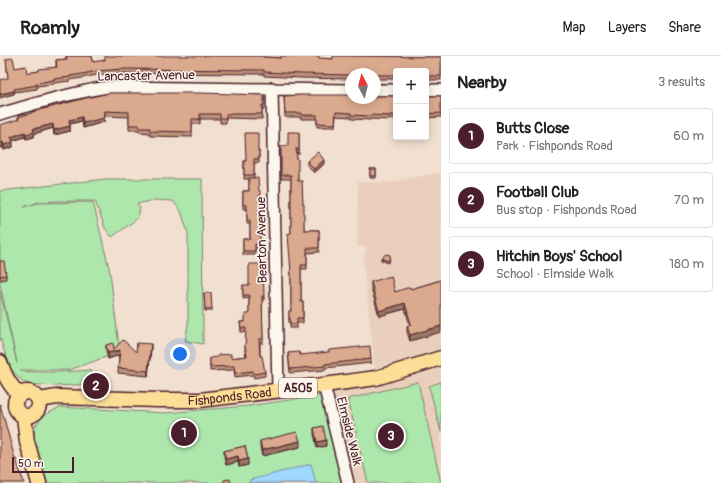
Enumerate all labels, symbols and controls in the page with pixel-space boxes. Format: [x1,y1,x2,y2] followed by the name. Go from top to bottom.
[20,16,80,40] text: Roamly
[563,19,586,36] text: Map
[608,19,646,36] text: Layers
[668,19,701,36] text: Share
[97,67,196,85] street label: Lancaster Avenue
[345,68,381,104] north arrow
[393,68,429,140] map controls
[393,68,429,104] button: +
[457,72,506,93] text: Nearby
[658,74,705,90] text: 3 results
[393,104,429,140] button: −
[496,119,569,138] text: Butts Close
[468,128,474,144] text: 1
[673,128,704,144] text: 60 m
[496,138,613,154] text: Park · Fishponds Road
[496,183,579,202] text: Football Club
[467,192,475,208] text: 2
[674,192,704,208] text: 70 m
[253,196,271,283] street label: Bearton Avenue
[496,202,637,218] text: Bus stop · Fishponds Road
[496,247,622,266] text: Hitchin Boys' School
[467,256,475,272] text: 3
[669,256,704,272] text: 180 m
[496,266,614,282] text: School · Elmside Walk
[170,344,190,364] your location
[83,371,109,401] pin: 2
[279,378,317,398] road number: A505
[188,384,272,409] street label: Fishponds Road
[333,395,365,468] street label: Elmside Walk
[171,418,197,448] pin: 1
[378,421,404,451] pin: 3
[12,455,74,474] scale bar
[18,457,44,470] text: 50 m

